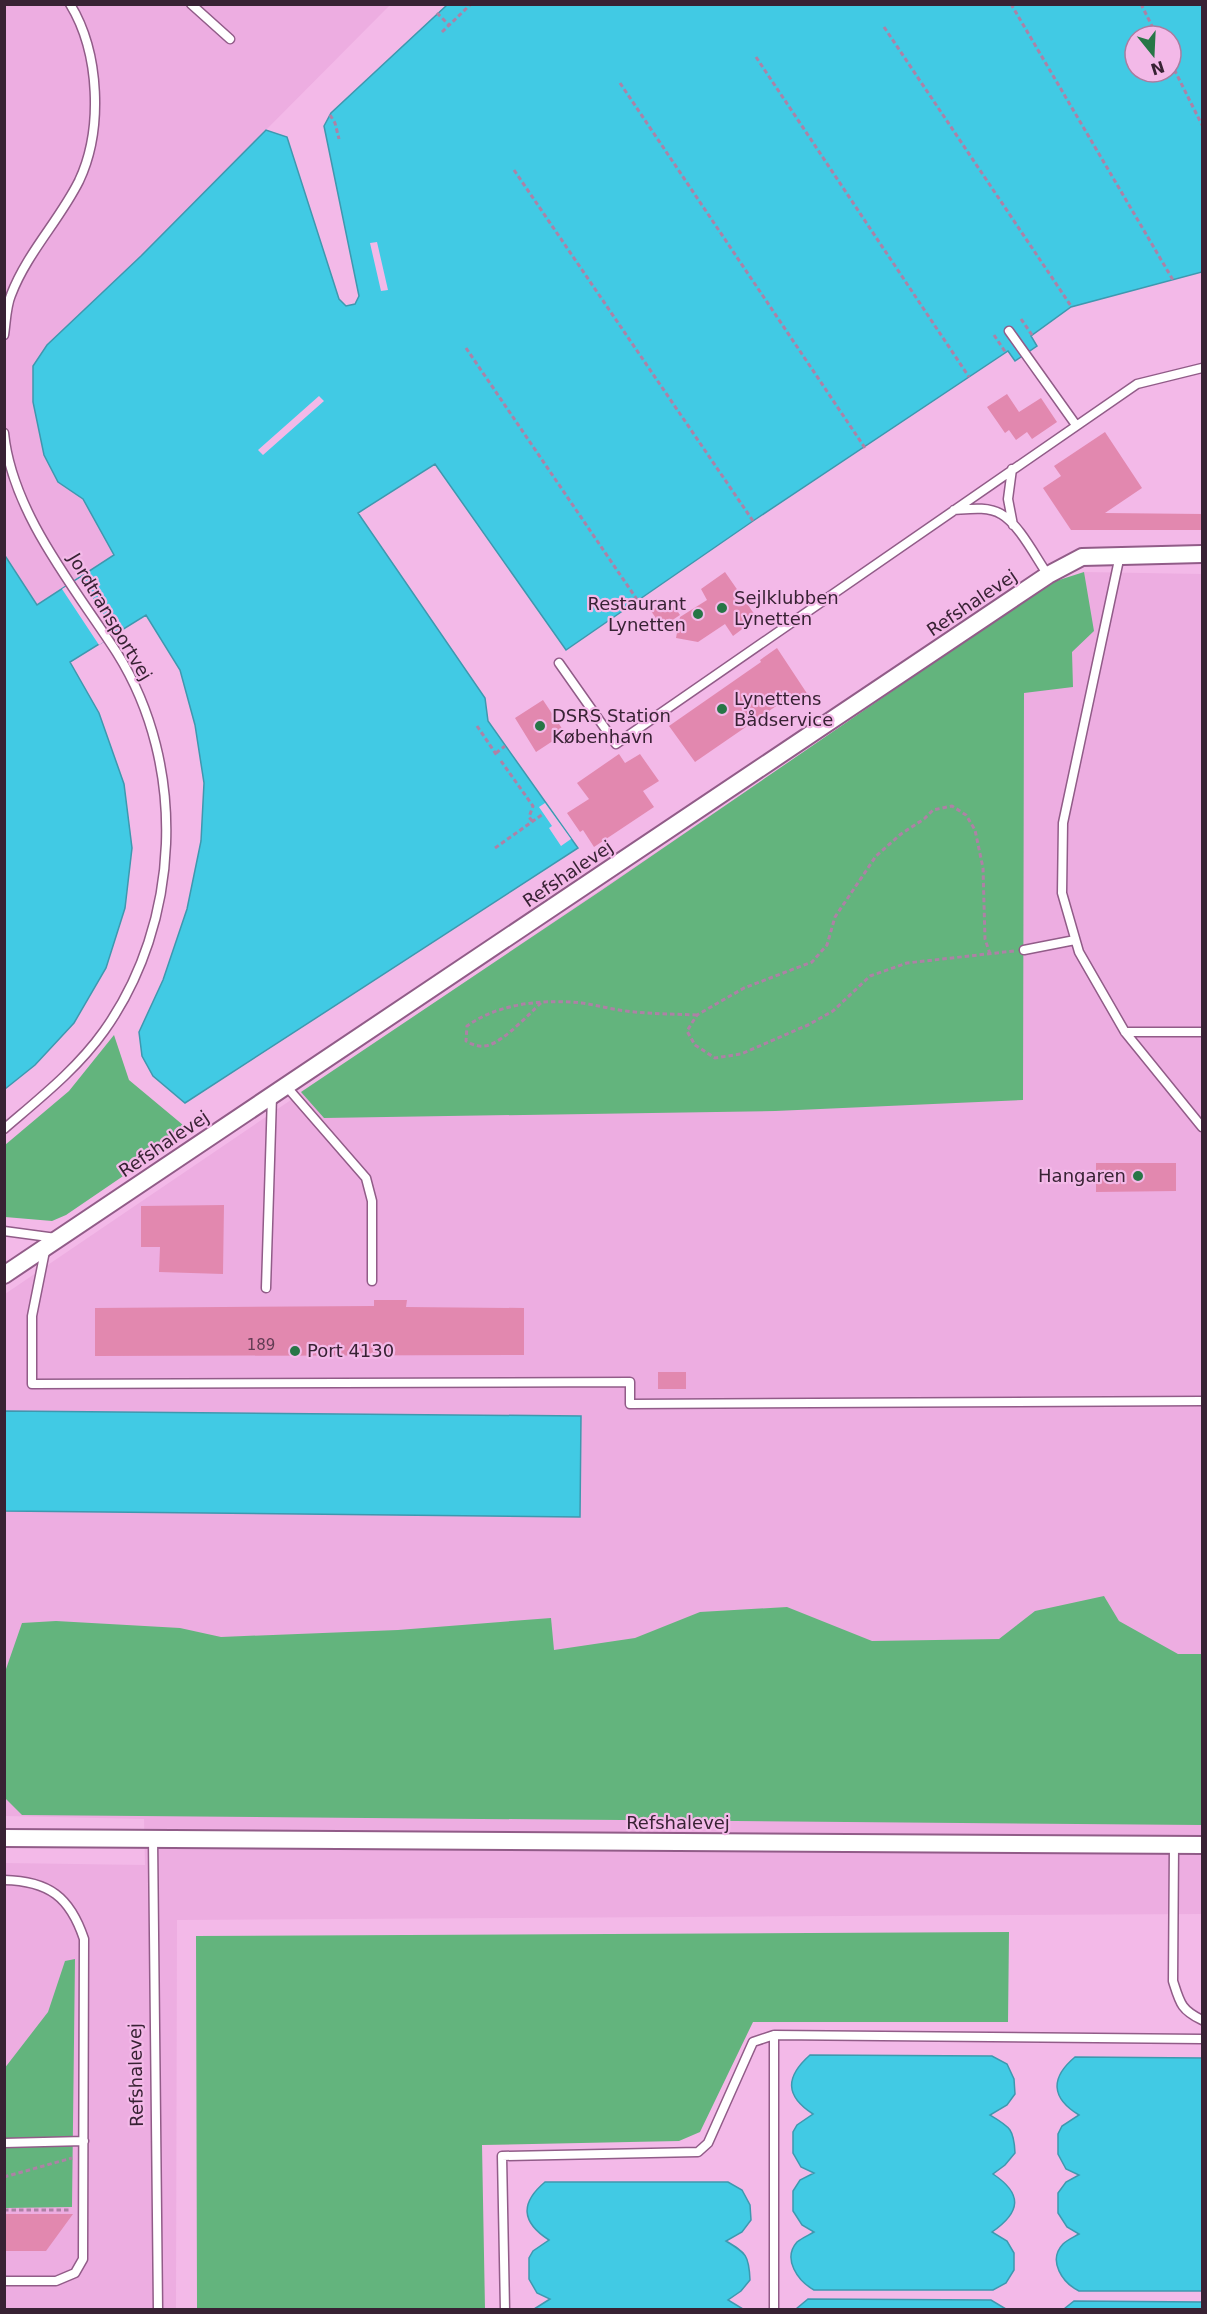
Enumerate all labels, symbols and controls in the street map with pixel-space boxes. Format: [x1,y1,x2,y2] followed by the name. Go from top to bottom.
[1123,24,1183,84] north arrow
[1148,57,1167,79] text: N
[64,548,157,684] street label: Jordtransportvej
[923,565,1021,640] street label: Refshalevej
[734,587,839,629] place label: Sejlklubben Lynetten
[587,593,686,635] place label: Restaurant Lynetten
[715,601,729,615] marker: Sejlklubben Lynetten
[691,607,705,621] marker: Restaurant Lynetten
[734,688,833,730] place label: Lynettens Bådservice
[715,702,729,716] marker: Lynettens Bådservice
[552,705,671,747] place label: DSRS Station København
[533,719,547,733] marker: DSRS Station København
[519,836,617,911] street label: Refshalevej
[115,1106,213,1181] street label: Refshalevej
[1038,1165,1126,1186] place label: Hangaren
[1131,1169,1145,1183] marker: Hangaren
[247,1336,275,1354] house number: 189
[307,1340,394,1361] place label: Port 4130
[288,1344,302,1358] marker: Port 4130
[626,1812,730,1833] street label: Refshalevej
[124,2023,147,2127] street label: Refshalevej

